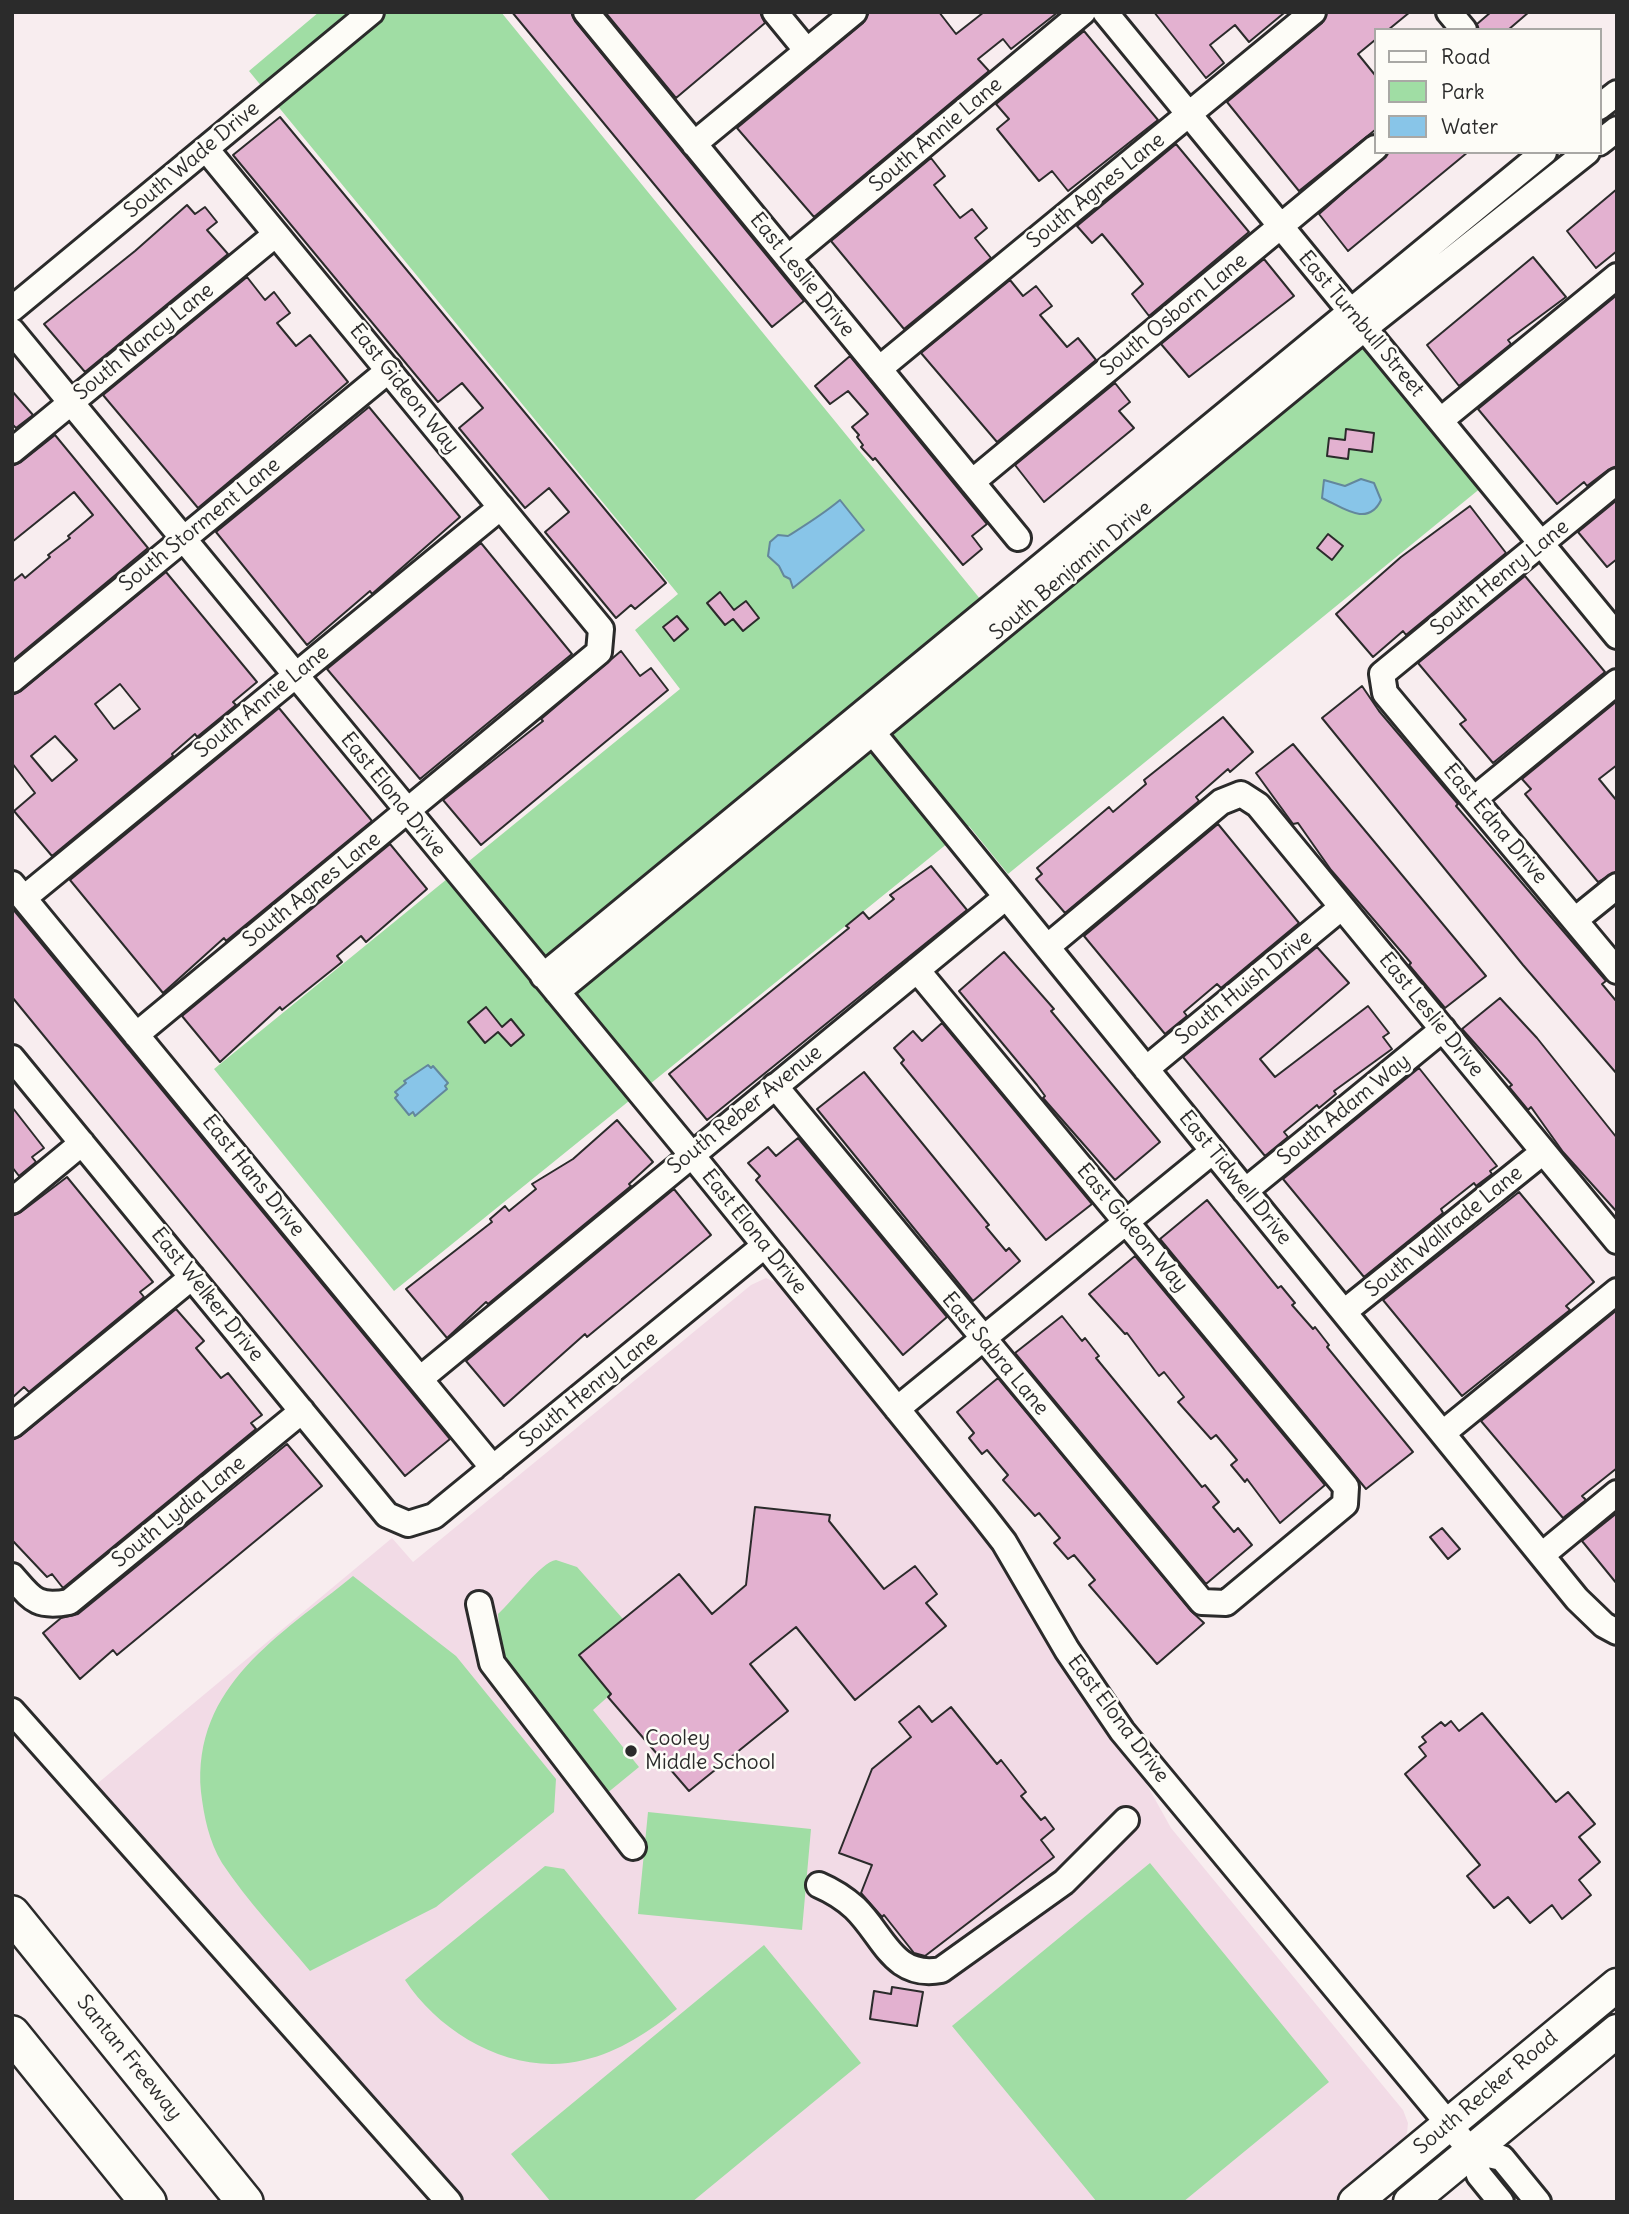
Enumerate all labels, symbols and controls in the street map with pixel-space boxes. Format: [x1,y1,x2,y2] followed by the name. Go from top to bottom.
[1374,28,1601,154] legend
[1441,43,1490,70] text: Road
[865,72,1007,198] street label: South Annie Lane
[1441,78,1484,105] text: Park
[119,96,265,224] street label: South Wade Drive
[1441,113,1498,140] text: Water
[1022,128,1170,254] street label: South Agnes Lane
[744,208,860,342] street label: East Leslie Drive
[1293,246,1429,402] street label: East Turnbull Street
[1096,248,1252,382] street label: South Osborn Lane
[69,278,219,406] street label: South Nancy Lane
[344,319,464,459] street label: East Gideon Way
[115,453,285,597] street label: South Storment Lane
[985,496,1157,646] street label: South Benjamin Drive
[1426,515,1574,641] street label: South Henry Lane
[190,640,334,764] street label: South Annie Lane
[335,727,451,863] street label: East Elona Drive
[1438,759,1552,889] street label: East Edna Drive
[238,827,386,953] street label: South Agnes Lane
[1171,925,1317,1051] street label: South Huish Drive
[1373,948,1489,1082] street label: East Leslie Drive
[663,1040,827,1180] street label: South Reber Avenue
[1273,1049,1415,1171] street label: South Adam Way
[1173,1106,1297,1250] street label: East Tidwell Drive
[196,1110,310,1242] street label: East Hans Drive
[1071,1159,1193,1297] street label: East Gideon Way
[1360,1161,1528,1303] street label: South Wallrade Lane
[696,1164,812,1300] street label: East Elona Drive
[145,1223,269,1367] street label: East Welker Drive
[936,1287,1054,1421] street label: East Sabra Lane
[515,1327,663,1453] street label: South Henry Lane
[107,1451,251,1573] street label: South Lydia Lane
[1062,1650,1174,1788] street label: East Elona Drive
[645,1726,775,1776] place label: Cooley Middle School
[623,1743,639,1759] marker: Cooley Middle School
[71,1990,187,2126] street label: Santan Freeway
[1409,2026,1563,2160] street label: South Recker Road

